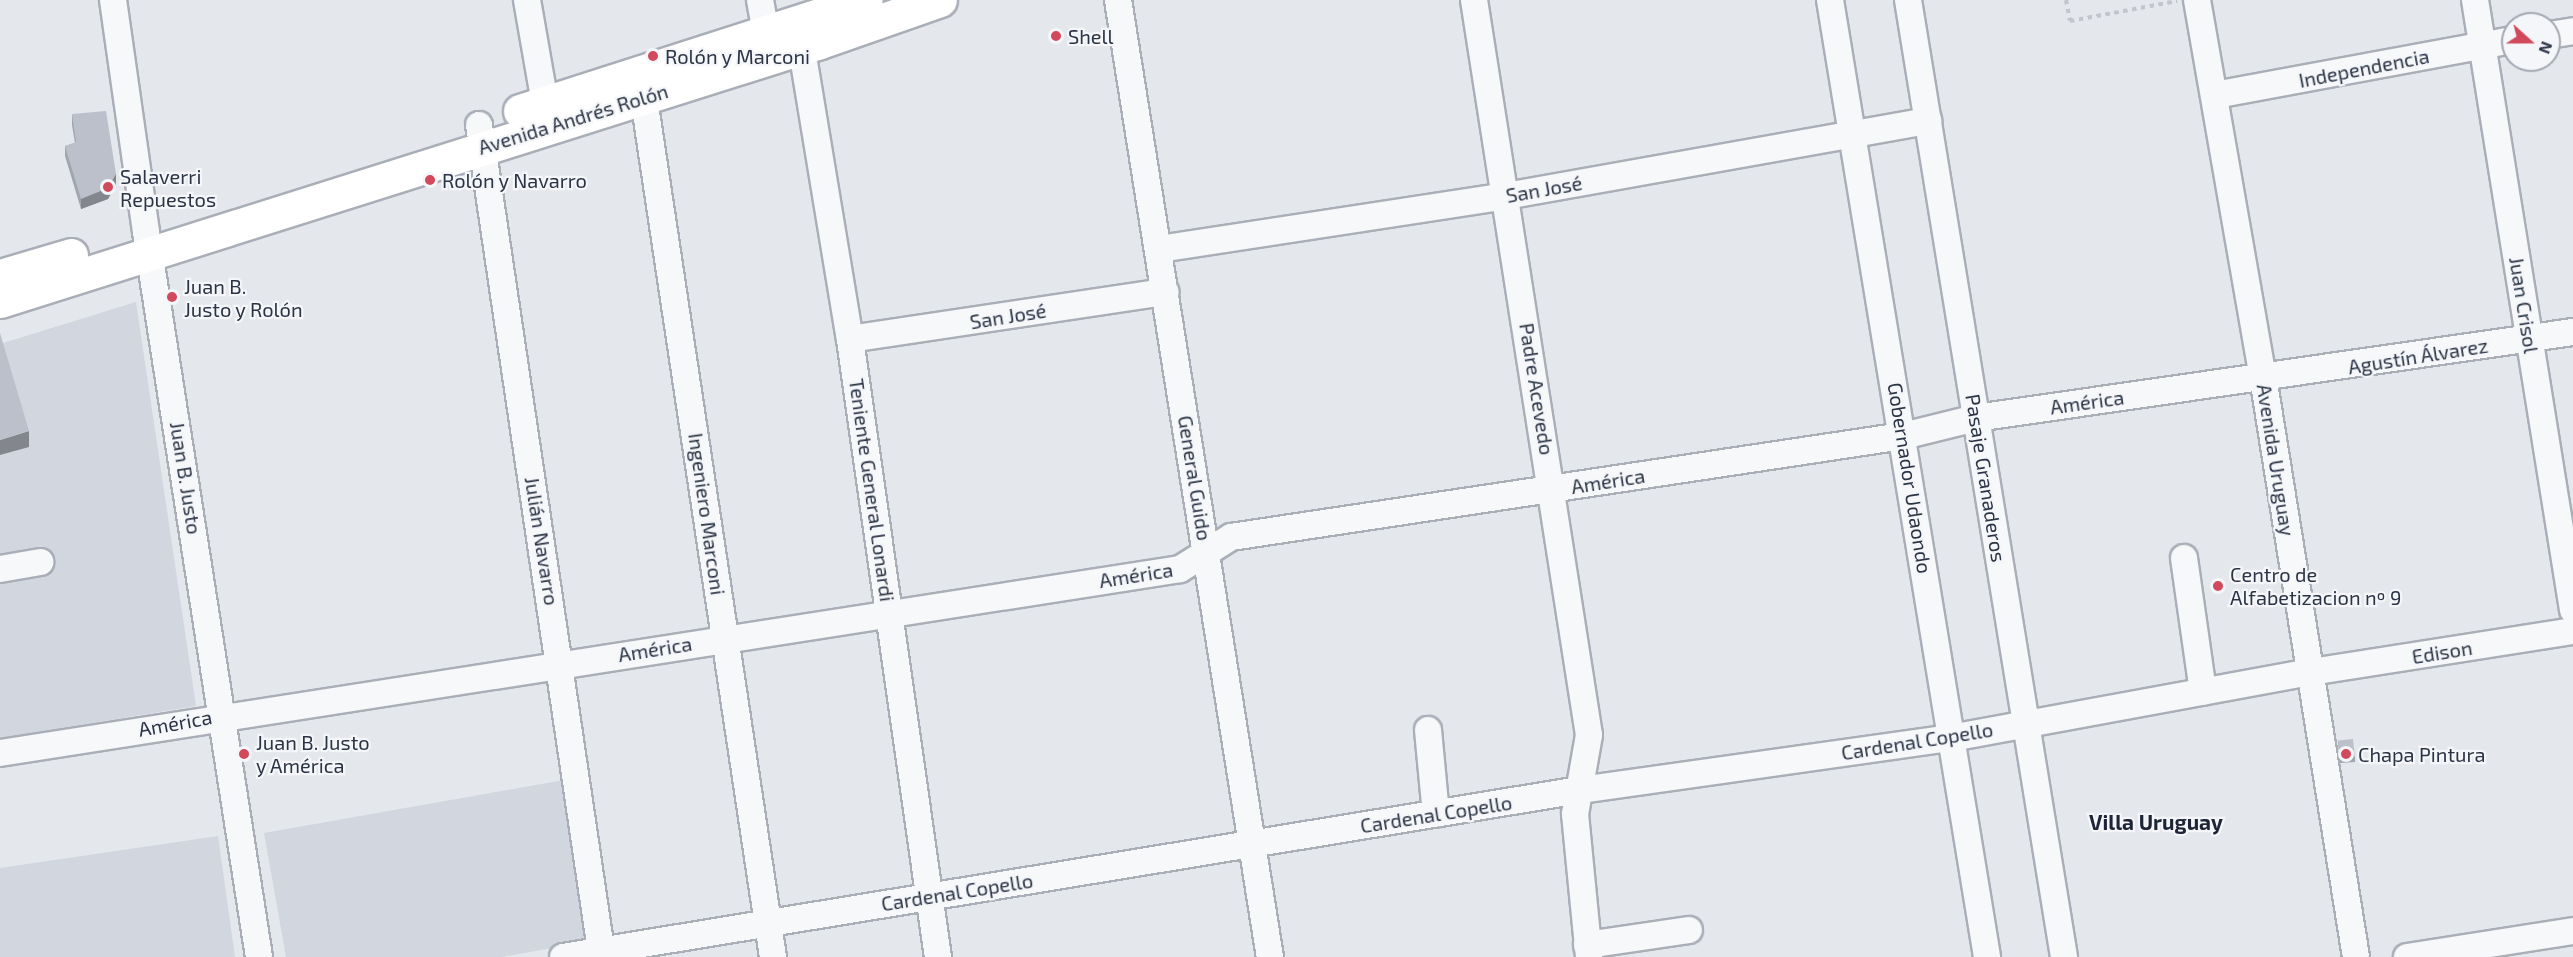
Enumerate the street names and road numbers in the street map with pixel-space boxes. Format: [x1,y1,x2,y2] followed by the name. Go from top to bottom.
[2297,44,2431,92] street label: Independencia
[475,79,671,159] street label: Avenida Andrés Rolón
[1504,170,1584,208] street label: San José
[2505,255,2543,355] street label: Juan Crisol
[968,298,1048,334] street label: San José
[1515,321,1559,457] street label: Padre Acevedo
[2346,333,2490,379] street label: Agustín Álvarez
[844,377,900,603] street label: Teniente General Lonardi
[1883,381,1937,575] street label: Gobernador Udaondo
[2252,382,2300,538] street label: Avenida Uruguay
[2048,385,2126,419] street label: América
[1961,392,2011,564] street label: Pasaje Granaderos
[1173,414,1217,542] street label: General Guido
[165,420,207,536] street label: Juan B. Justo
[684,431,730,597] street label: Ingeniero Marconi
[1569,463,1647,499] street label: América
[520,475,564,607] street label: Julián Navarro
[1097,557,1175,593] street label: América
[616,631,694,667] street label: América
[2410,635,2474,669] street label: Edison
[136,705,214,741] street label: América
[1839,717,1995,765] street label: Cardenal Copello
[1358,790,1514,838] street label: Cardenal Copello
[879,868,1035,916] street label: Cardenal Copello

